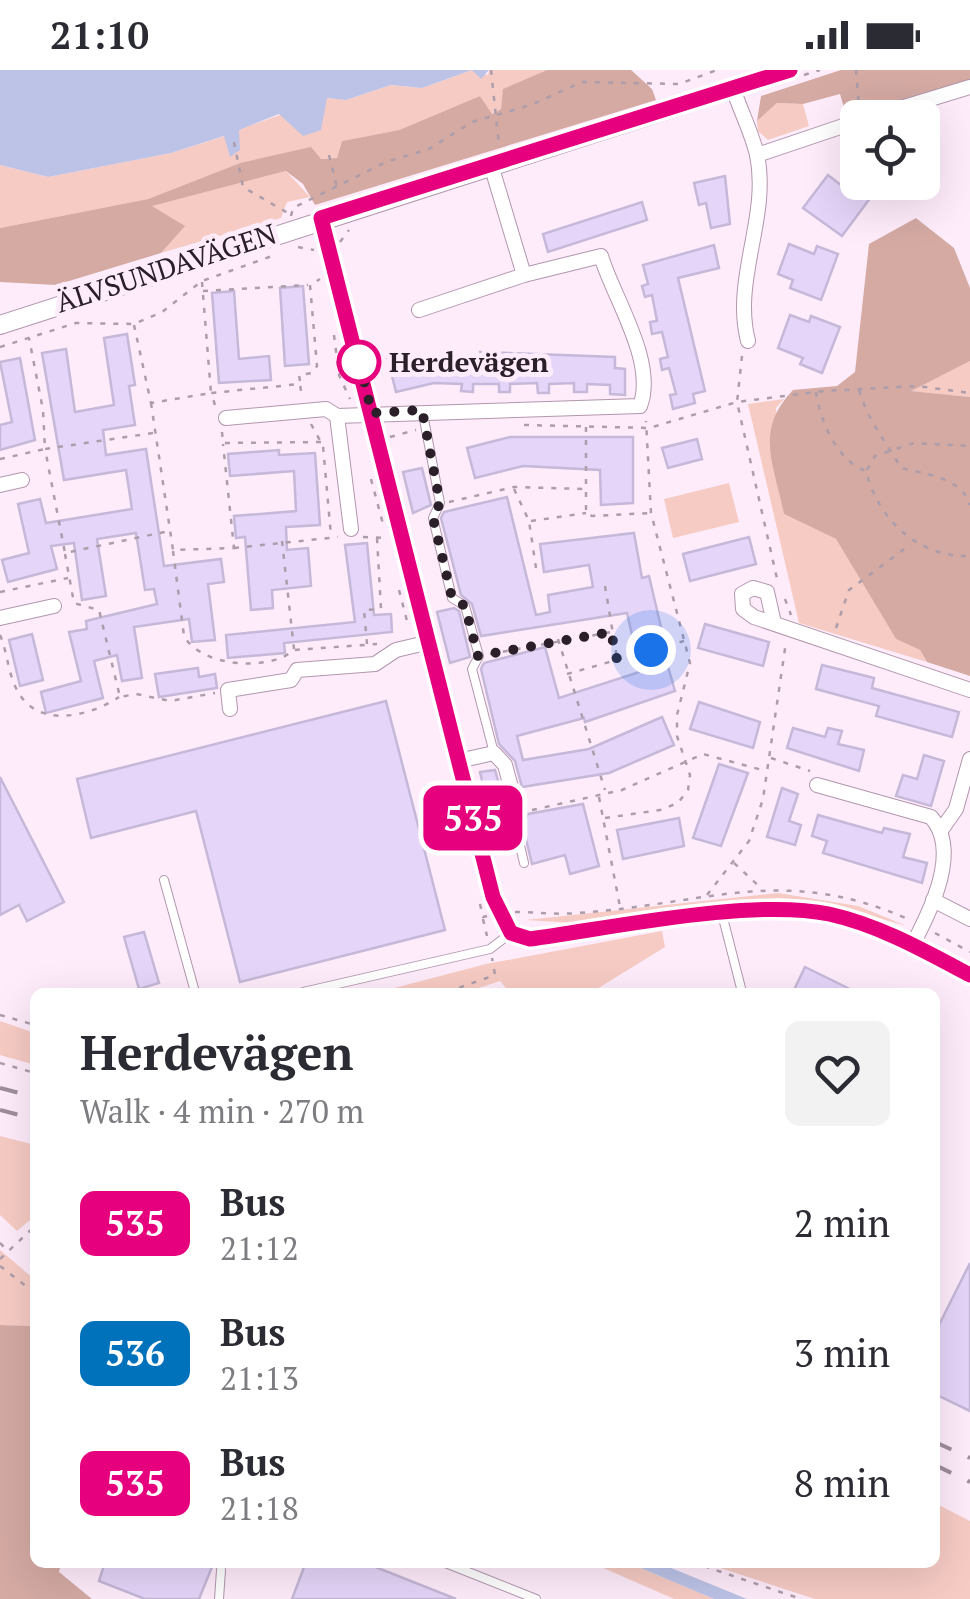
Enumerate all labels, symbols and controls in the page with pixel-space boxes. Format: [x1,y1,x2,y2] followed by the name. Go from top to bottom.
[50,10,149,60] text: 21:10
[840,100,940,200] map controls
[840,100,940,200] button: locate
[51,214,281,321] street label: ÄLVSUNDAVÄGEN
[338,341,380,383] marker: Herdevägen
[389,343,549,380] place label: Herdevägen
[626,625,676,675] your location
[416,786,530,850] line badge: 535
[443,795,503,841] text: 535
[80,1020,353,1084] text: Herdevägen
[785,1021,890,1126] button: heart
[80,1090,364,1132] text: Walk · 4 min · 270 m
[220,1177,285,1227] text: Bus
[794,1198,890,1248] text: 2 min
[105,1200,165,1246] text: 535
[220,1227,299,1269] text: 21:12
[220,1307,285,1357] text: Bus
[794,1328,890,1378] text: 3 min
[105,1330,165,1376] text: 536
[220,1357,299,1399] text: 21:13
[220,1437,285,1487] text: Bus
[794,1458,890,1508] text: 8 min
[105,1460,165,1506] text: 535
[220,1487,299,1529] text: 21:18

